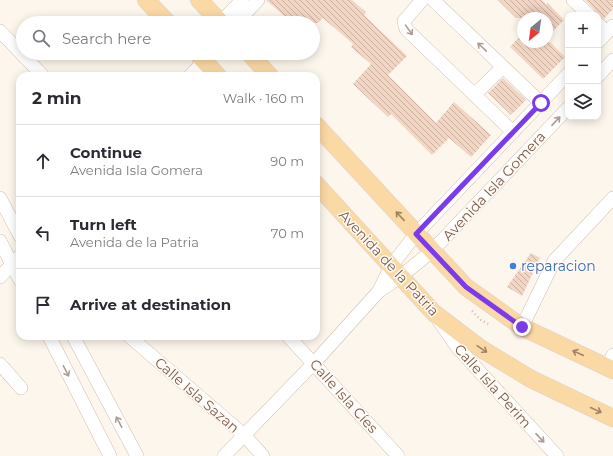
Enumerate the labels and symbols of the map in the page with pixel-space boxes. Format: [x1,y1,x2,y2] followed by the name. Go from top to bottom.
[517,12,553,48] north arrow
[405,24,413,35] one-way arrow
[477,42,487,52] one-way arrow
[532,94,550,112] route start
[551,116,561,126] one-way arrow
[439,128,549,244] street label: Avenida Isla Gomera
[335,206,443,320] street label: Avenida de la Patria
[395,211,404,221] one-way arrow
[521,257,596,275] place label: reparacion
[508,261,518,271] marker: reparacion
[513,318,531,336] route end
[451,340,535,432] street label: Calle Isla Perim
[476,345,487,353] one-way arrow
[572,349,584,356] one-way arrow
[151,353,243,437] street label: Calle Isla Sazan
[306,355,382,437] street label: Calle Isla Cíes
[63,365,71,377] one-way arrow
[590,407,602,414] one-way arrow
[115,416,122,428] one-way arrow
[536,433,545,443] one-way arrow

